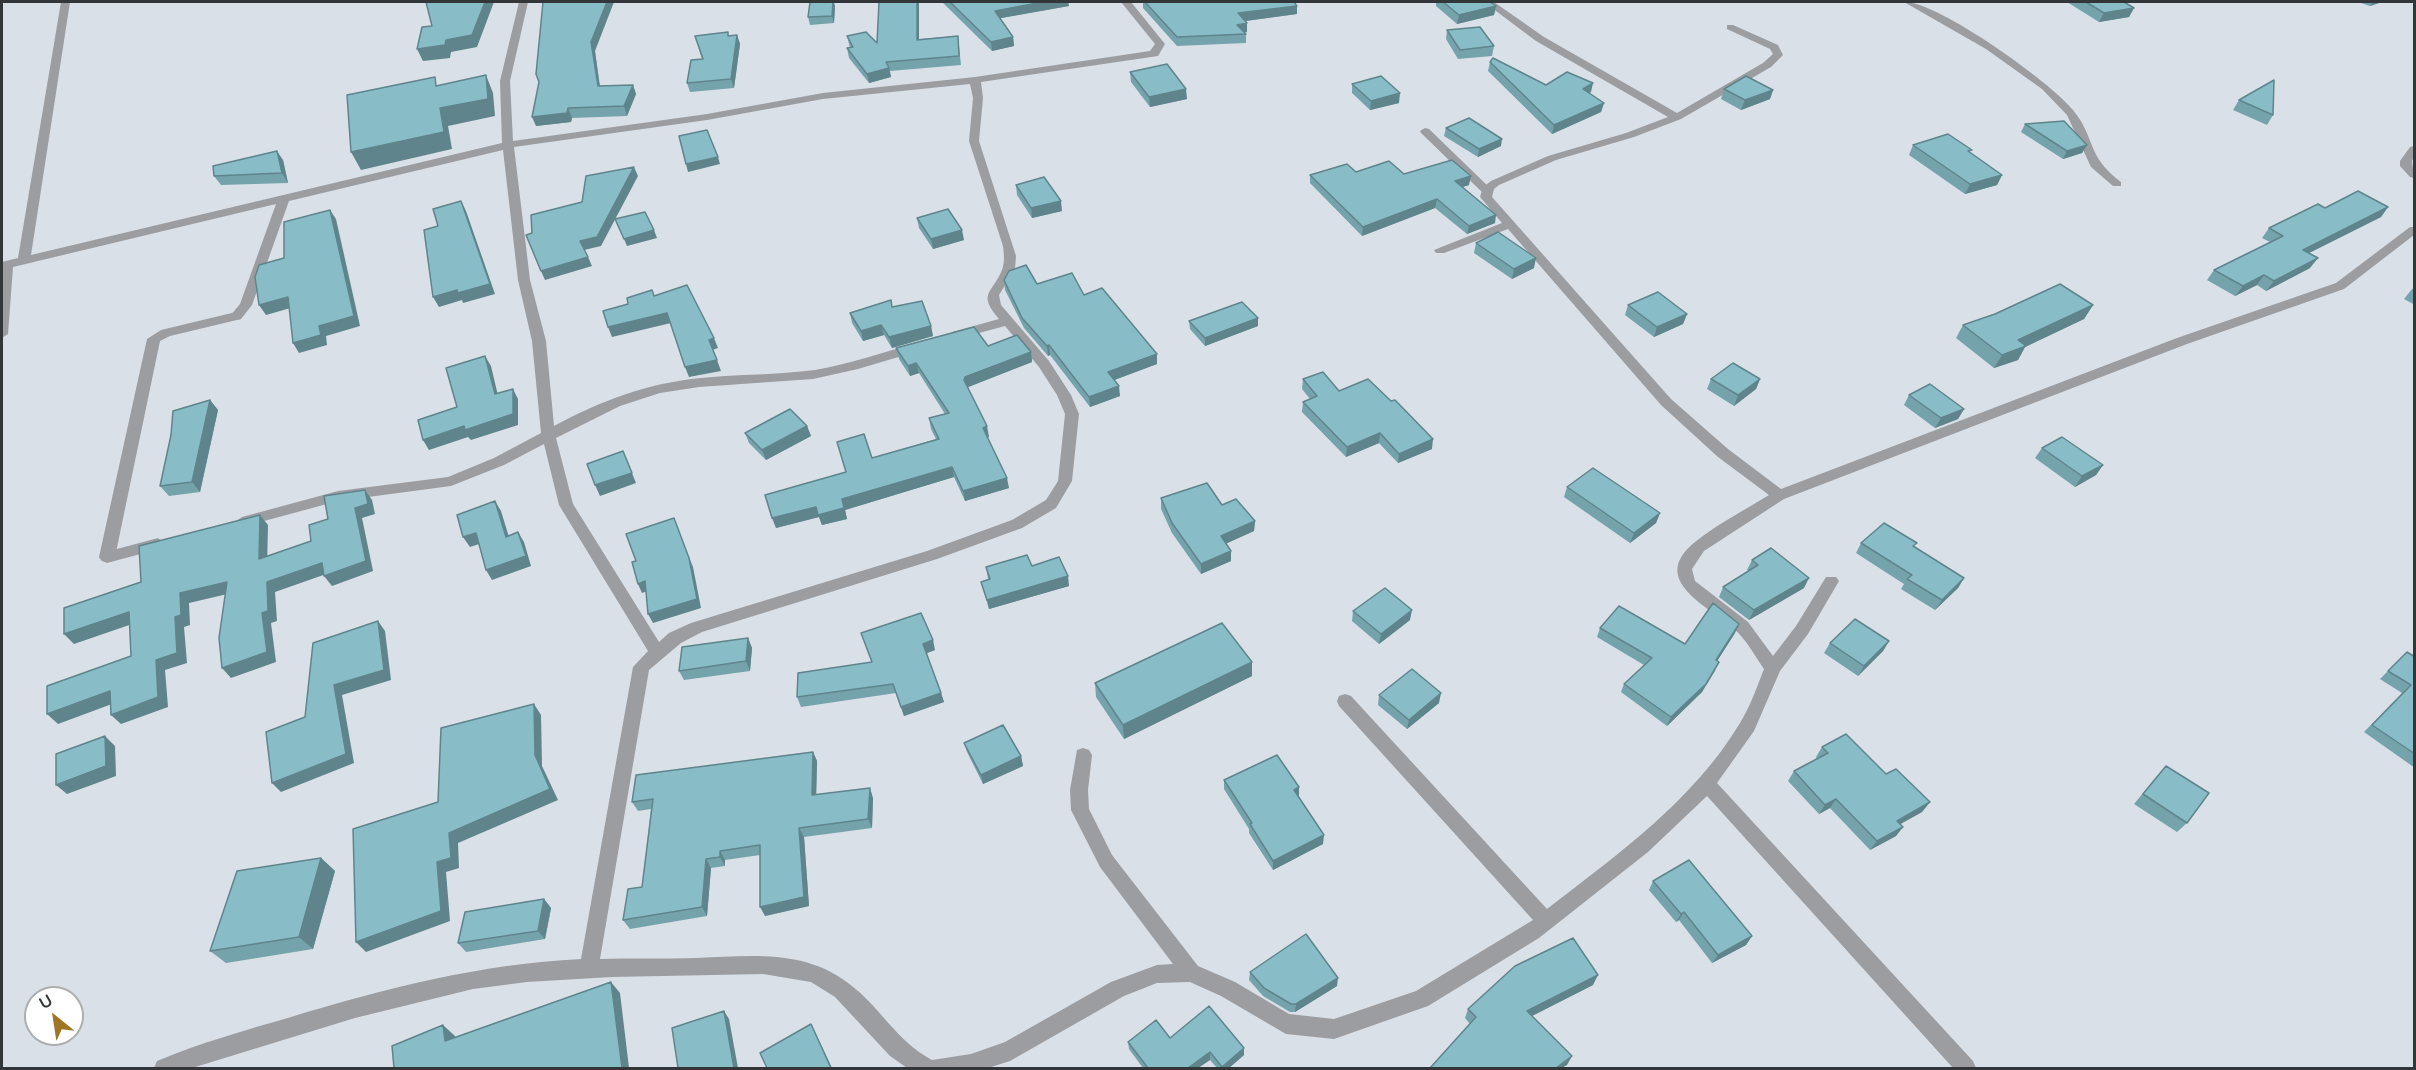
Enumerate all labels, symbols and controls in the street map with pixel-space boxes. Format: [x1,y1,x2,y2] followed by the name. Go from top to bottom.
[24,986,84,1046] north arrow
[36,990,56,1014] text: U

